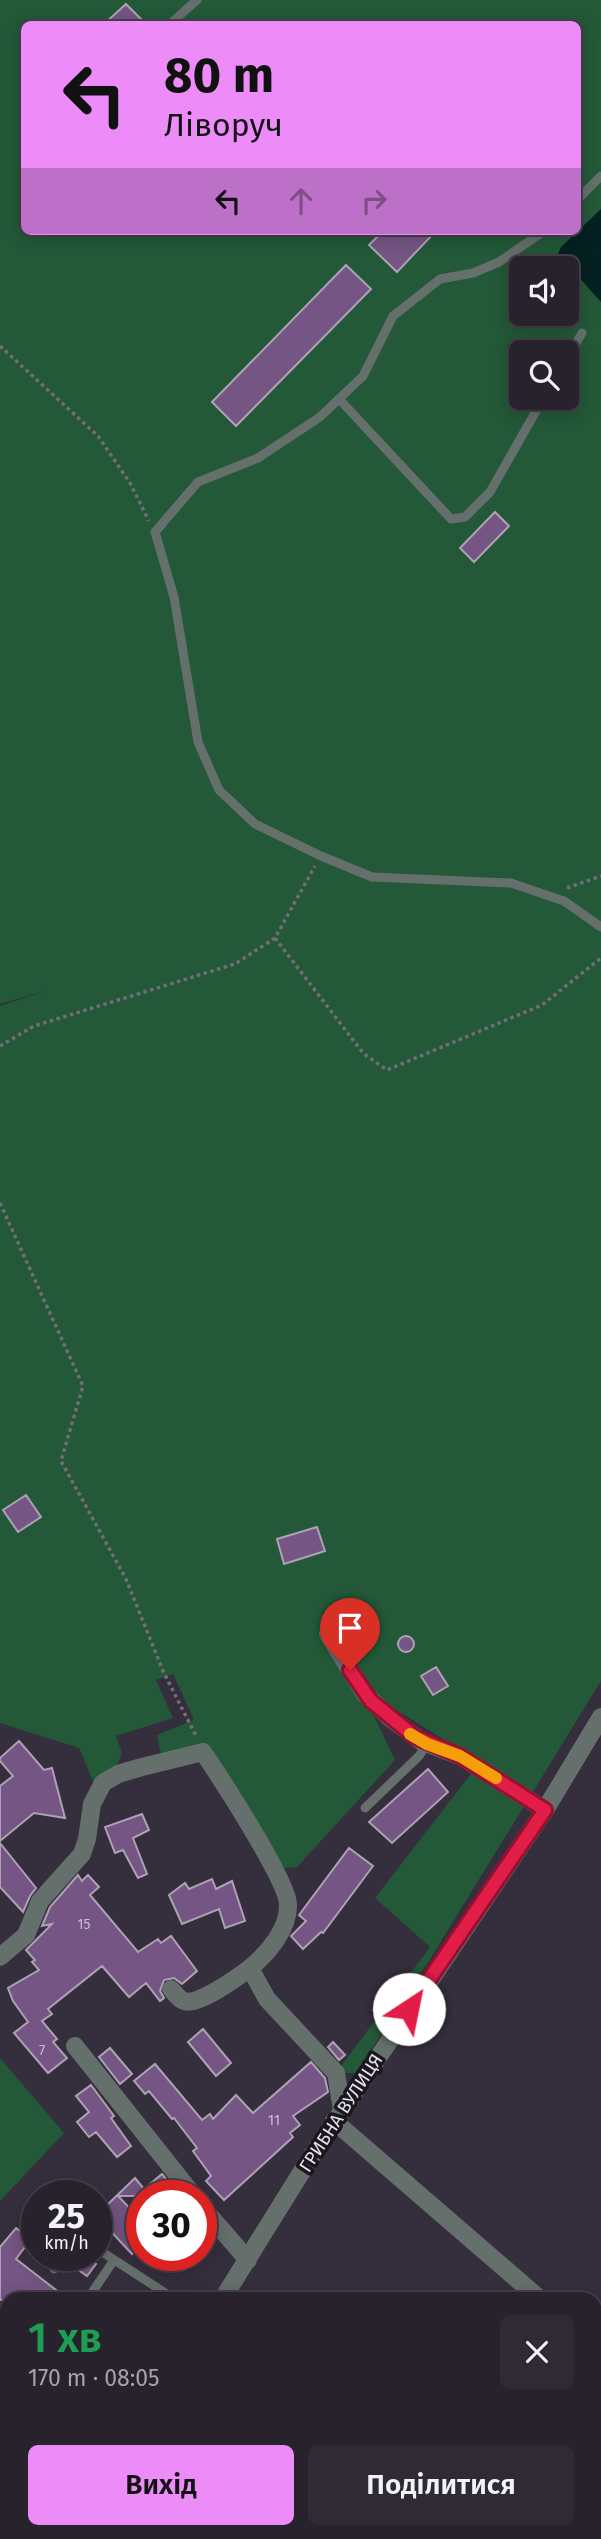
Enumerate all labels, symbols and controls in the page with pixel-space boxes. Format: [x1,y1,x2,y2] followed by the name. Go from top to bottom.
[164,46,274,105] text: 80 m
[49,49,140,140] icon: left
[164,106,283,144] text: Ліворуч
[209,182,247,220] icon: left
[282,182,320,220] icon: ahead
[355,182,393,220] icon: right
[509,256,579,410] map controls
[509,256,579,326] button: sound
[509,340,579,410] button: search
[320,1598,380,1670] pin
[331,1609,369,1647] icon: arrive
[77,1916,91,1933] house number: 15
[372,1972,446,2046] position arrow
[39,2042,45,2059] house number: 7
[295,2050,387,2176] street label: ГРИБНА ВУЛИЦЯ
[268,2112,280,2129] house number: 11
[126,2180,217,2271] speed limit sign: 30
[48,2195,85,2237] text: 25
[44,2232,89,2254] text: km/h
[28,2313,102,2363] text: 1 хв
[500,2315,574,2389] button: close
[28,2364,160,2392] text: 170 m · 08:05
[28,2445,294,2525] button: Вихід
[308,2445,574,2525] button: Поділитися

